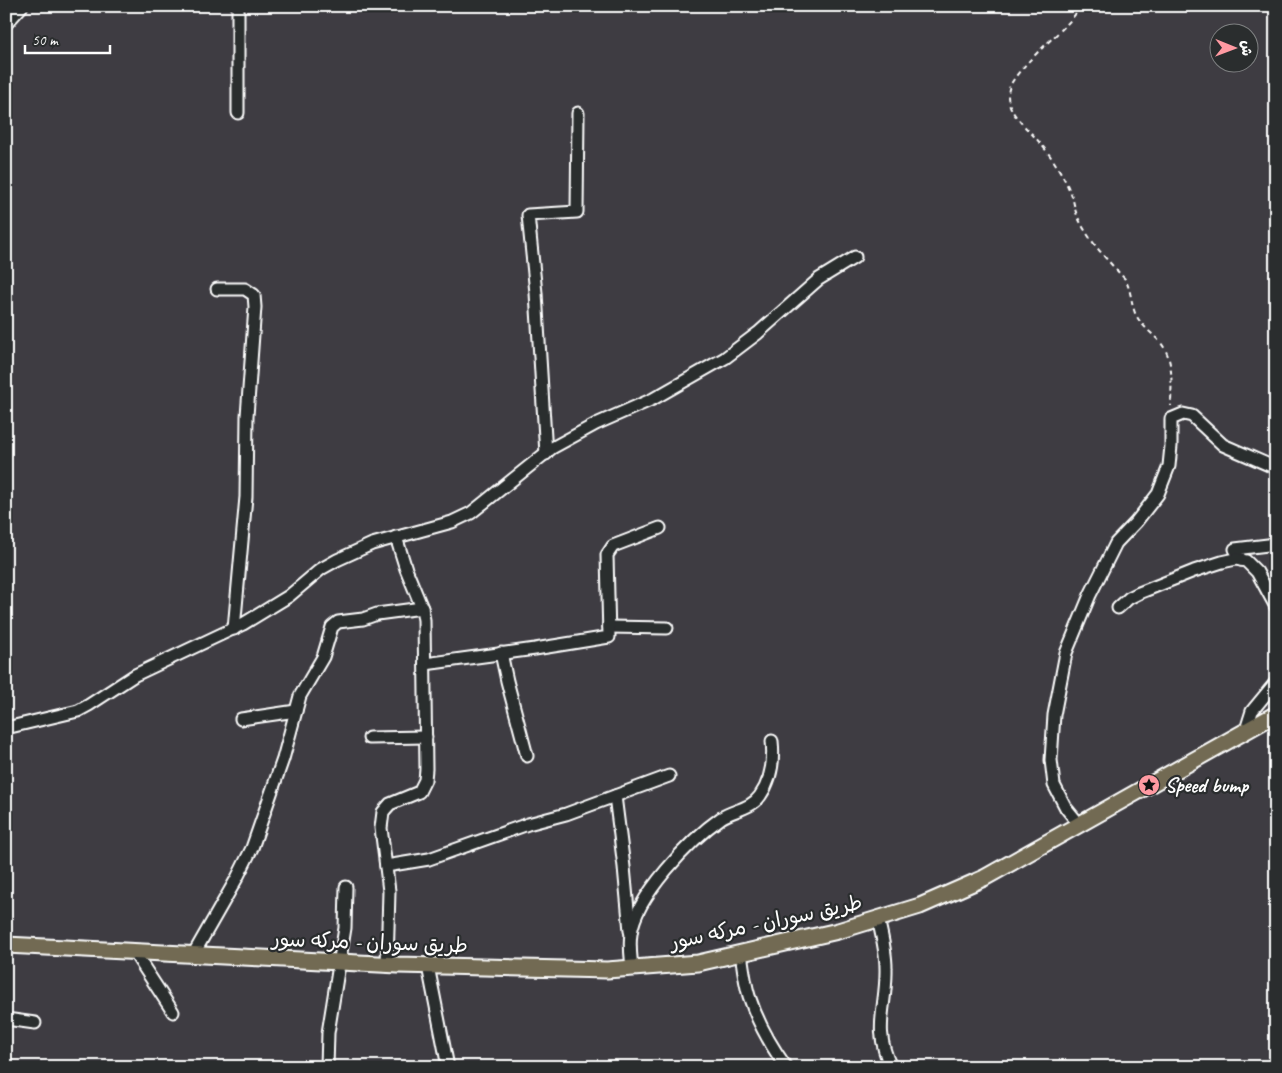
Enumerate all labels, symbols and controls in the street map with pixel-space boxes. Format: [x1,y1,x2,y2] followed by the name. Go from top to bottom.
[25,22,110,54] scale bar
[1210,22,1260,72] north arrow
[32,31,59,50] text: 50 m
[1238,40,1255,56] text: ش
[1165,772,1250,798] place label: Speed bump
[1137,773,1161,797] place icon: Speed bump
[665,889,865,956] street label: طريق سوران - مركه سور
[270,926,468,959] street label: طريق سوران - مركه سور

